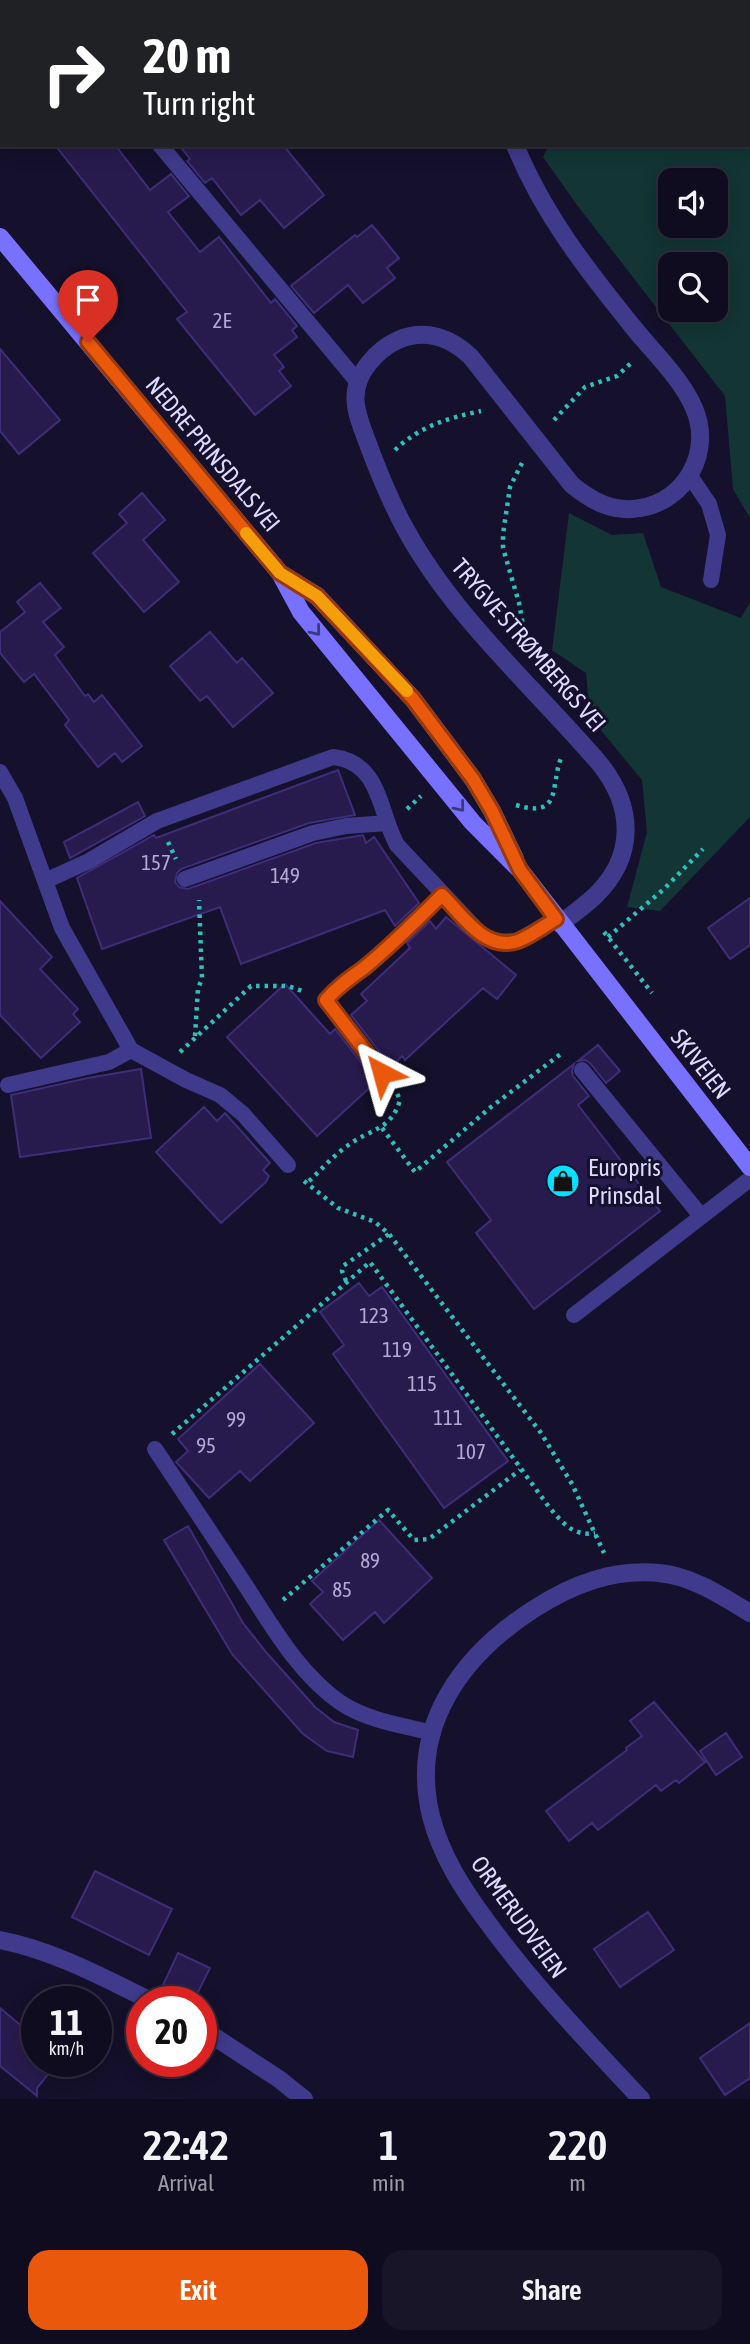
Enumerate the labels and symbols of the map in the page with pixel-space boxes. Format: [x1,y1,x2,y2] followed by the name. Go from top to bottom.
[58,270,118,342] pin
[213,308,231,332] house number: 2E
[140,371,286,537] street label: NEDRE PRINSDALS VEI
[447,553,611,737] street label: TRYGVE STRØMBERGS VEI
[308,623,321,635] one-way arrow
[451,800,464,812] one-way arrow
[141,850,171,874] house number: 157
[270,863,300,887] house number: 149
[666,1024,736,1104] street label: SKIVEIEN
[345,1036,419,1110] position arrow
[588,1154,662,1209] place label: Europris Prinsdal
[544,1162,582,1200] shop icon: Europris Prinsdal
[359,1303,389,1327] house number: 123
[382,1337,412,1361] house number: 119
[407,1371,437,1395] house number: 115
[433,1405,463,1429] house number: 111
[226,1407,246,1431] house number: 99
[196,1433,216,1457] house number: 95
[456,1439,486,1463] house number: 107
[360,1548,380,1572] house number: 89
[332,1577,352,1601] house number: 85
[466,1851,572,1983] street label: ORMERUDVEIEN
[126,1986,217,2077] speed limit sign: 20

